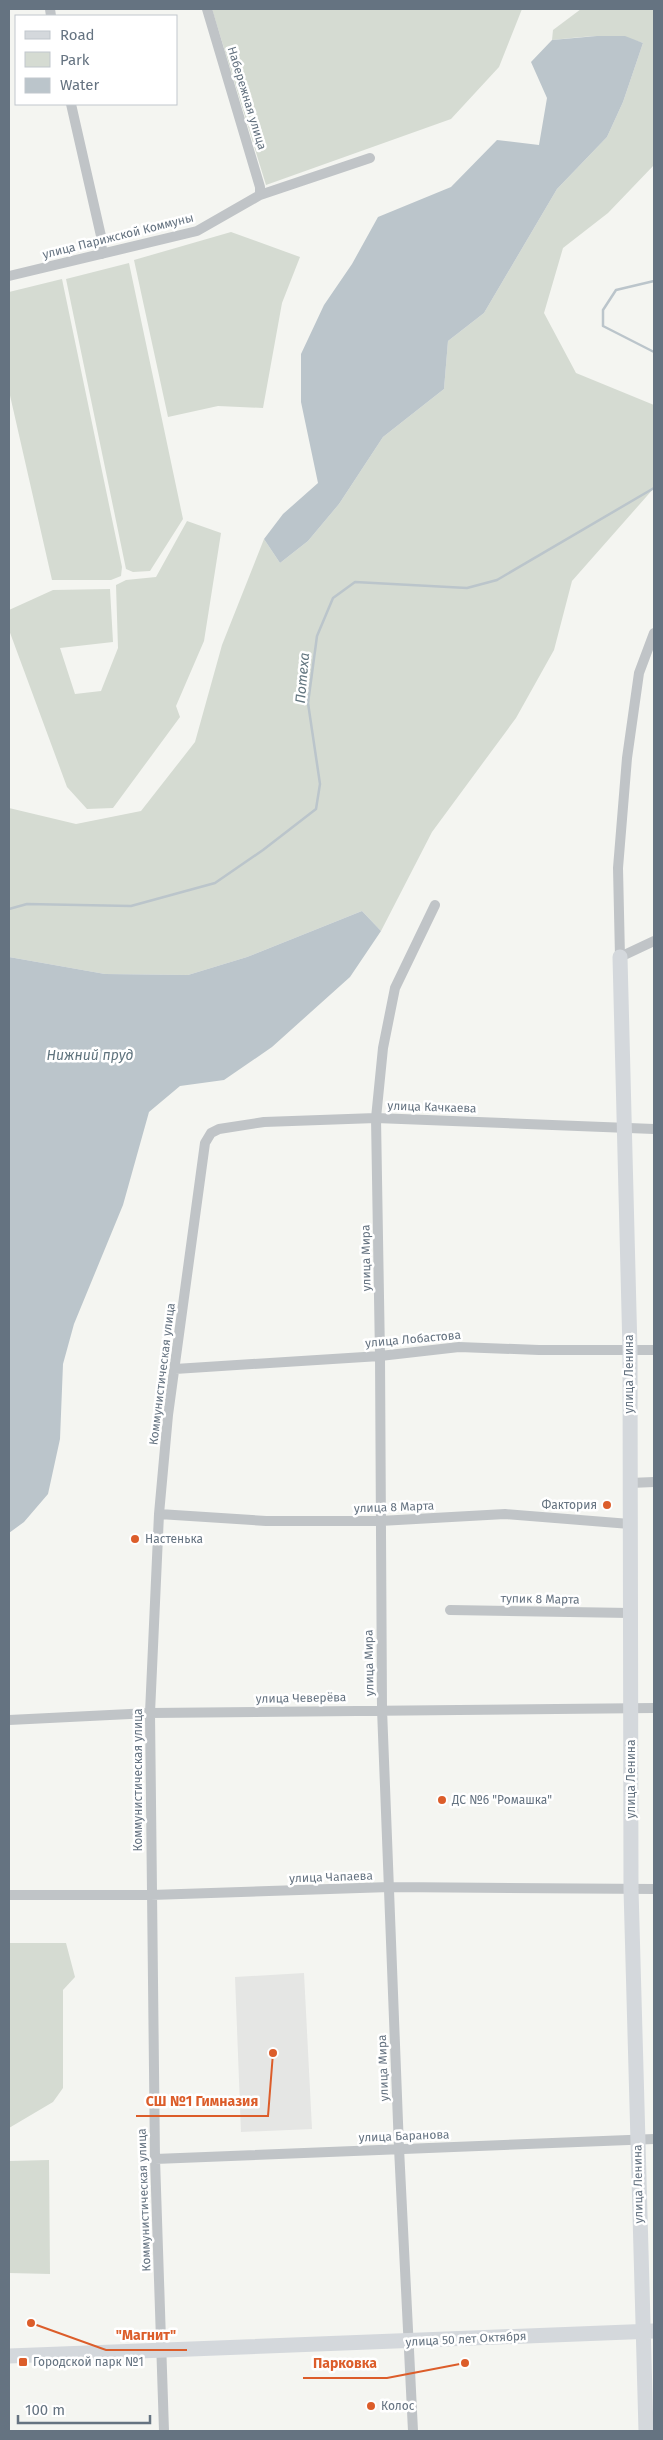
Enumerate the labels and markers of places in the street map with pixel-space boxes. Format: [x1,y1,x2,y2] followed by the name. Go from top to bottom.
[541,1498,597,1512] place label: Фактория
[601,1499,613,1511] marker: Фактория
[145,1532,203,1546] place label: Настенька
[129,1533,141,1545] marker: Настенька
[451,1793,552,1807] place label: ДС №6 "Ромашка"
[436,1794,448,1806] marker: ДС №6 "Ромашка"
[136,2087,268,2116] callout: СШ №1 Гимназия
[106,2321,187,2350] callout: "Магнит"
[303,2349,387,2378] callout: Парковка
[33,2355,144,2369] place label: Городской парк №1
[17,2356,29,2368] marker: Городской парк №1
[381,2399,415,2413] place label: Колос
[365,2400,377,2412] marker: Колос

